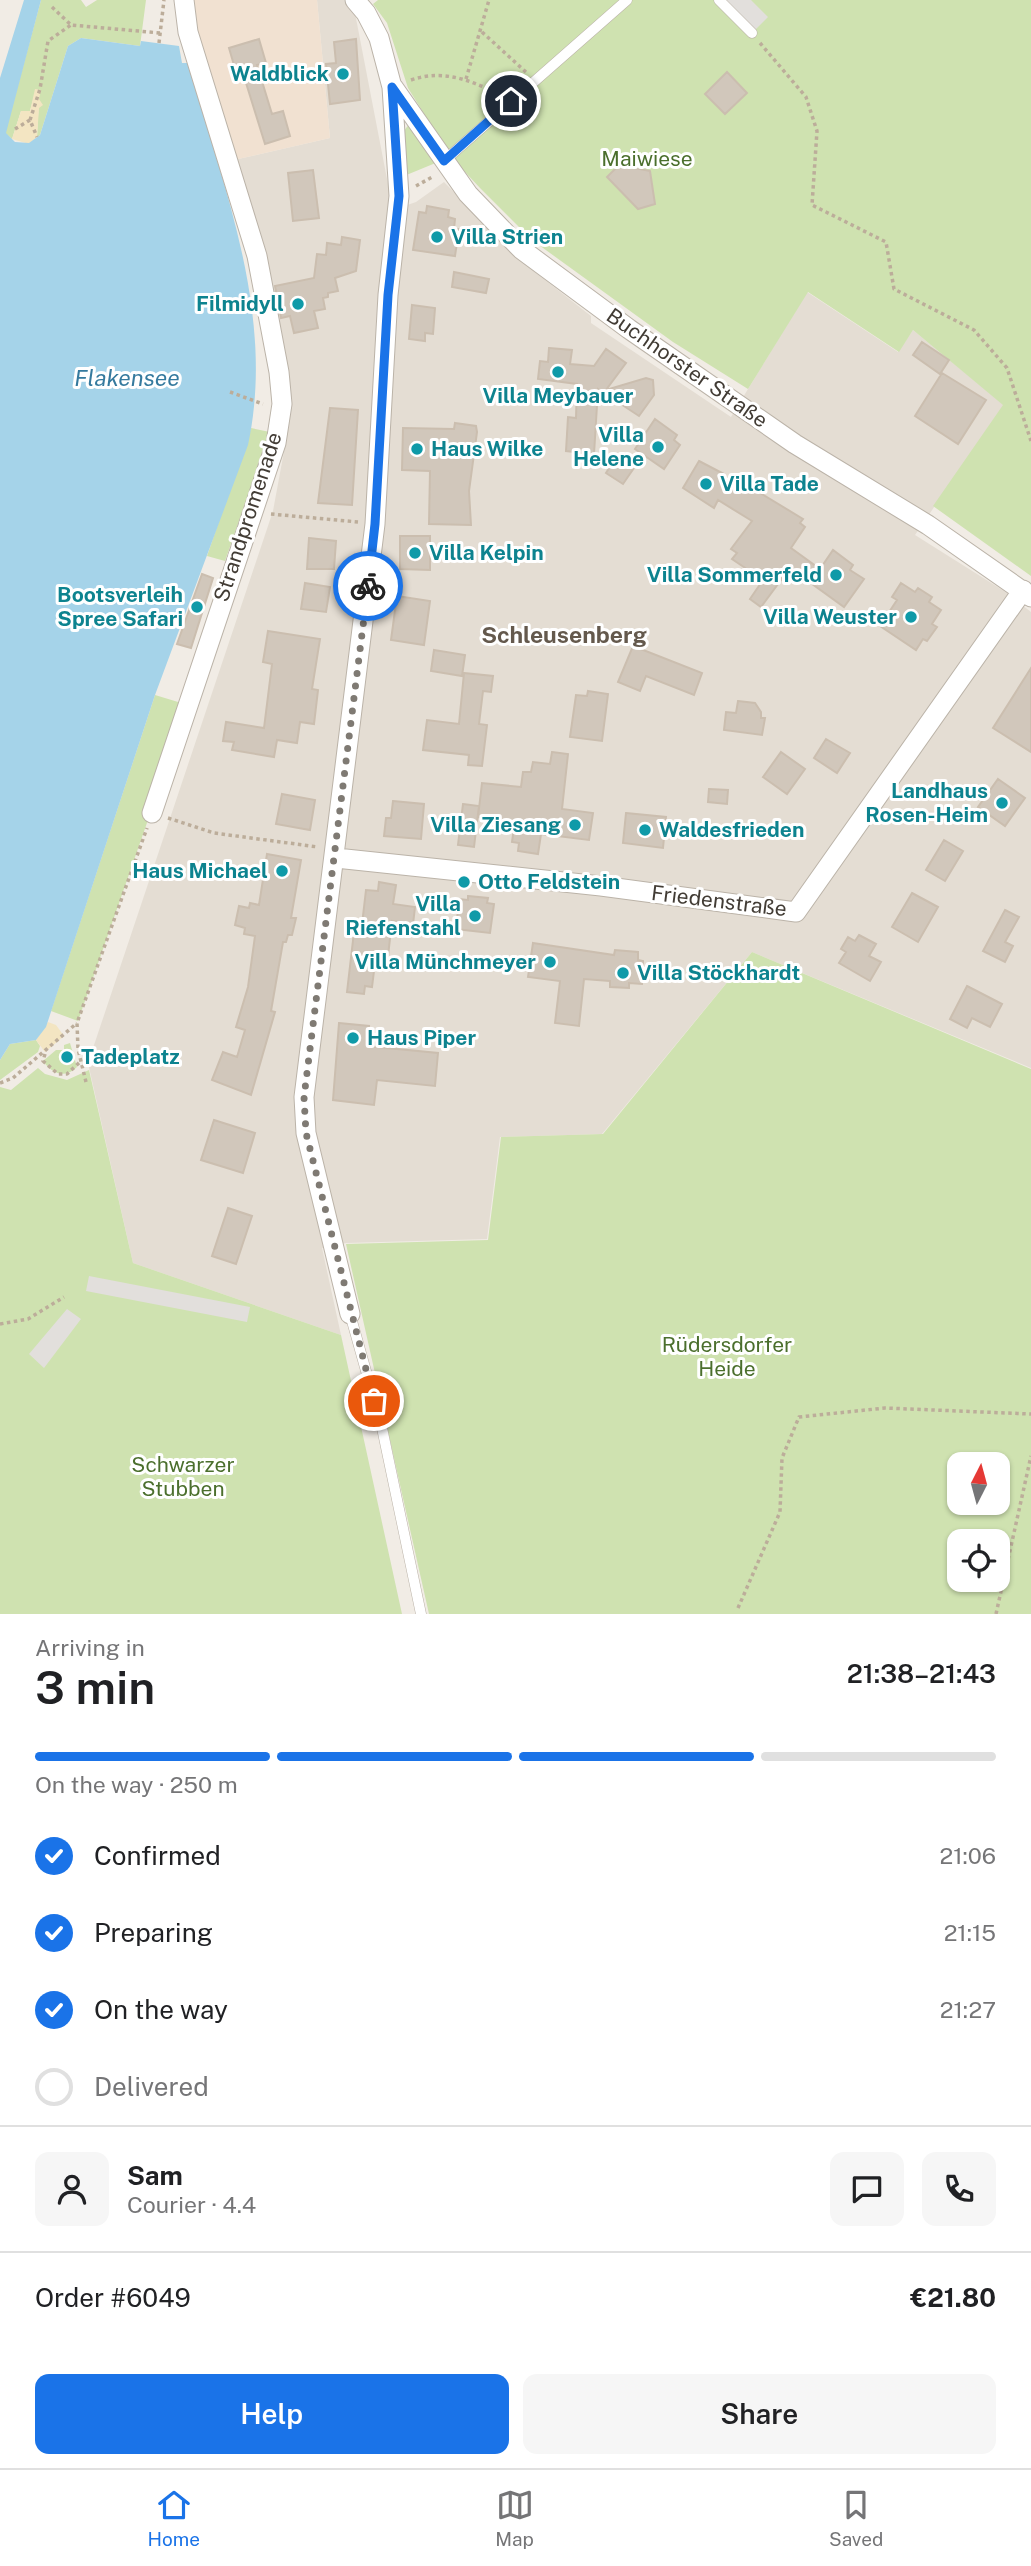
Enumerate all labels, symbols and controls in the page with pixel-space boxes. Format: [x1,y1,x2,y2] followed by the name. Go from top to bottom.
[230,61,329,86] place label: Waldblick
[335,66,351,82] marker: Waldblick
[481,71,541,131] pin
[492,82,530,120] icon: home
[601,146,693,171] park label: Maiwiese
[451,224,563,249] place label: Villa Strien
[429,229,445,245] marker: Villa Strien
[196,291,284,316] place label: Filmidyll
[290,296,306,312] marker: Filmidyll
[602,303,773,433] street label: Buchhorster Straße
[74,364,180,391] water label: Flakensee
[550,364,566,380] marker: Villa Meybauer
[483,383,634,408] place label: Villa Meybauer
[573,422,644,471] place label: Villa Helene
[208,429,287,605] street label: Strandpromenade
[431,436,543,461] place label: Haus Wilke
[650,439,666,455] marker: Villa Helene
[409,441,425,457] marker: Haus Wilke
[720,471,819,496] place label: Villa Tade
[698,476,714,492] marker: Villa Tade
[429,540,544,565] place label: Villa Kelpin
[407,545,423,561] marker: Villa Kelpin
[333,551,403,621] courier
[647,562,822,587] place label: Villa Sommerfeld
[349,567,387,605] icon: bike
[828,567,844,583] marker: Villa Sommerfeld
[57,582,183,631] place label: Bootsverleih Spree Safari
[189,599,205,615] marker: Bootsverleih Spree Safari
[763,604,897,629] place label: Villa Weuster
[903,609,919,625] marker: Villa Weuster
[481,621,647,648] district label: Schleusenberg
[865,778,988,827] place label: Landhaus Rosen-Heim
[994,795,1010,811] marker: Landhaus Rosen-Heim
[430,812,561,837] place label: Villa Ziesang
[567,817,583,833] marker: Villa Ziesang
[659,817,804,842] place label: Waldesfrieden
[637,822,653,838] marker: Waldesfrieden
[132,858,268,883] place label: Haus Michael
[274,863,290,879] marker: Haus Michael
[478,869,620,894] place label: Otto Feldstein
[456,874,472,890] marker: Otto Feldstein
[650,880,788,921] street label: Friedenstraße
[345,891,461,940] place label: Villa Riefenstahl
[467,908,483,924] marker: Villa Riefenstahl
[354,949,536,974] place label: Villa Münchmeyer
[542,954,558,970] marker: Villa Münchmeyer
[637,960,800,985] place label: Villa Stöckhardt
[615,965,631,981] marker: Villa Stöckhardt
[367,1025,476,1050] place label: Haus Piper
[345,1030,361,1046] marker: Haus Piper
[81,1044,180,1069] place label: Tadeplatz
[59,1049,75,1065] marker: Tadeplatz
[662,1332,792,1381] park label: Rüdersdorfer Heide
[344,1371,404,1431] pin
[355,1382,393,1420] icon: bag
[131,1452,235,1501] park label: Schwarzer Stubben
[947,1452,1010,1516] north arrow
[947,1452,1010,1592] map controls
[947,1529,1010,1592] button: locate
[35,1634,145,1661] text: Arriving in
[847,1658,996,1689] text: 21:38–21:43
[35,1660,155,1714] text: 3 min
[35,1771,238,1798] text: On the way · 250 m
[35,1837,73,1875] icon: check
[94,1840,221,1871] text: Confirmed
[940,1842,996,1869] text: 21:06
[35,1914,73,1952] icon: check
[94,1917,213,1948] text: Preparing
[944,1919,996,1946] text: 21:15
[35,1991,73,2029] icon: check
[94,1994,228,2025] text: On the way
[940,1996,996,2023] text: 21:27
[94,2071,209,2102] text: Delivered
[35,2152,109,2226] button: person
[830,2152,904,2226] button: chat
[922,2152,996,2226] button: phone
[127,2160,183,2191] text: Sam
[127,2191,256,2218] text: Courier · 4.4
[35,2282,191,2313] text: Order #6049
[910,2282,996,2313] text: €21.80
[35,2374,509,2454] button: Help
[523,2374,996,2454] button: Share
[148,2486,200,2550] tab: Home
[495,2486,534,2550] tab: Map
[829,2486,883,2550] tab: Saved

